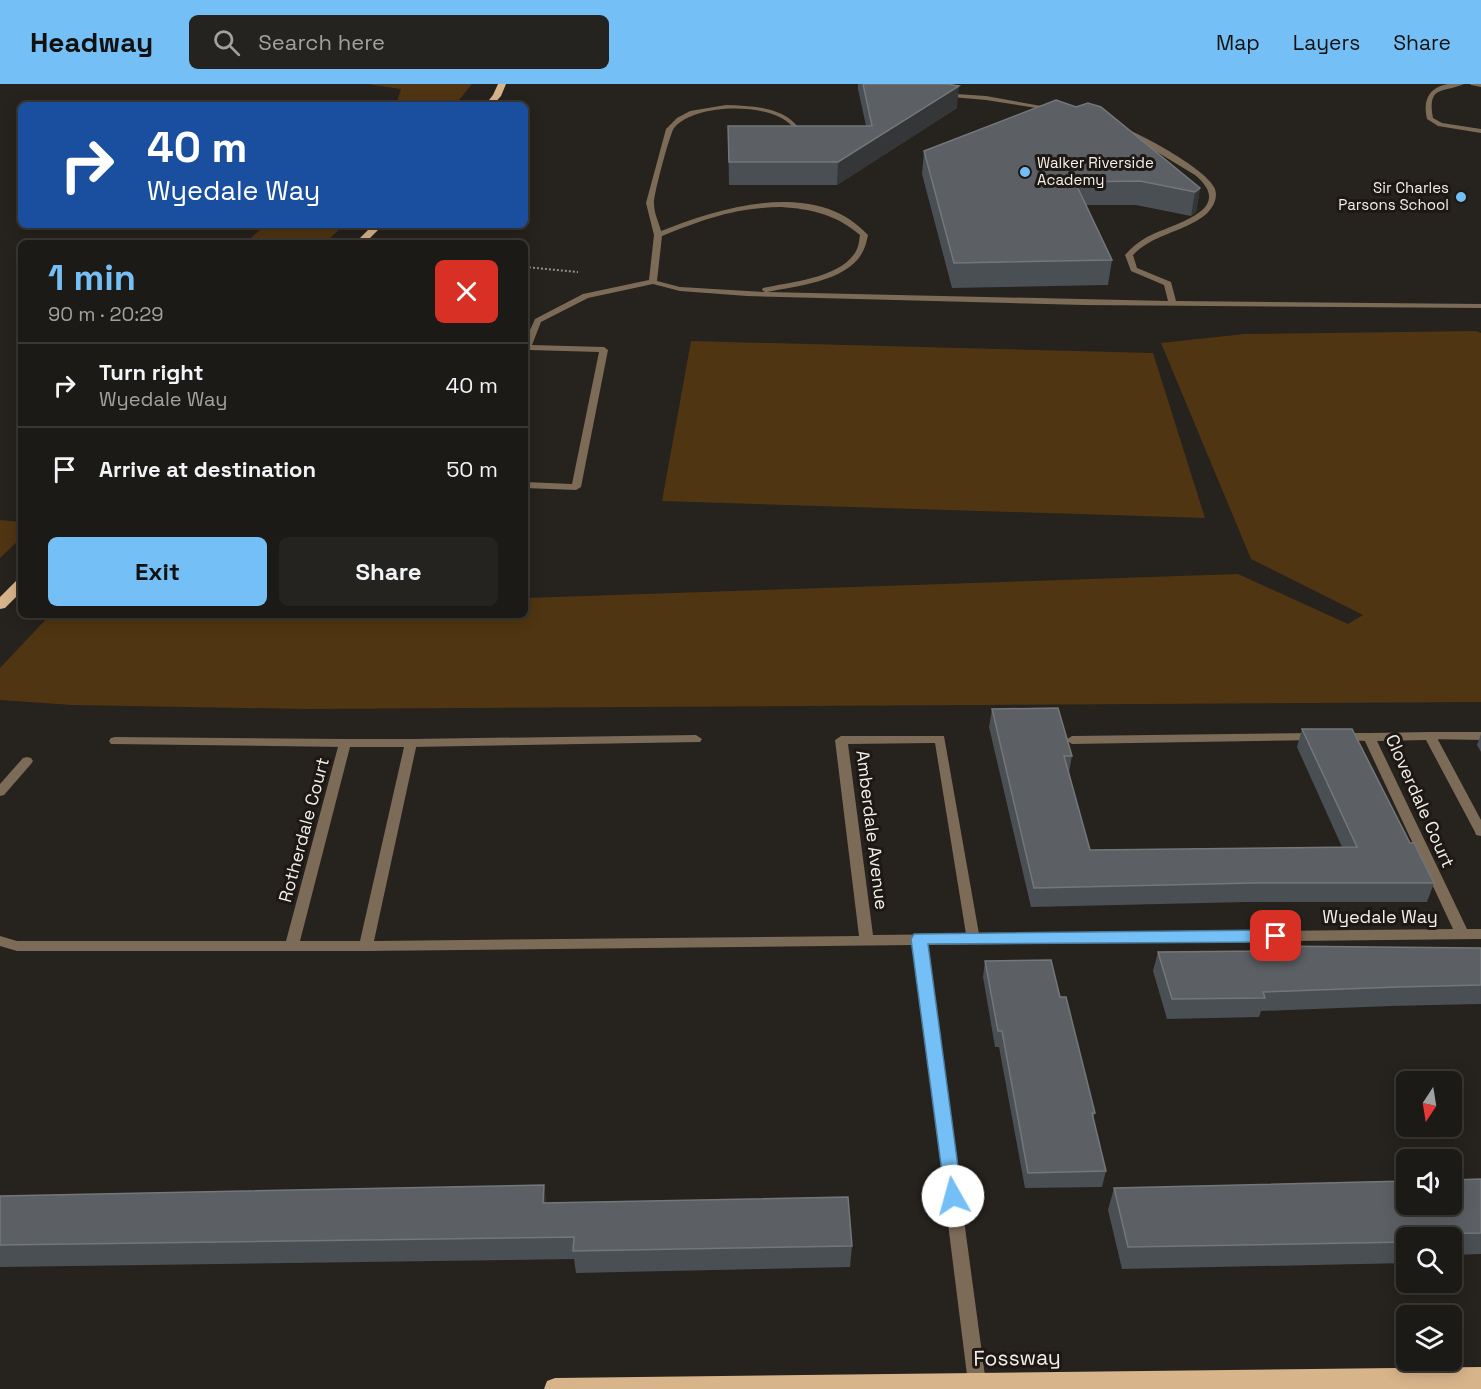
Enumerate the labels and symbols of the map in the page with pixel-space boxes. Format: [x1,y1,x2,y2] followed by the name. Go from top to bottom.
[1037,153,1154,189] place label: Walker Riverside Academy
[1018,165,1032,179] marker: Walker Riverside Academy
[1338,178,1449,214] place label: Sir Charles Parsons School
[1454,190,1468,204] marker: Sir Charles Parsons School
[1381,731,1460,871] street label: Cloverdale Court
[851,749,894,911] street label: Amberdale Avenue
[273,755,334,905] street label: Rotherdale Court
[1322,905,1438,928] street label: Wyedale Way
[1250,910,1301,961] pin
[1396,1071,1462,1137] north arrow
[921,1164,985,1228] position arrow
[973,1343,1061,1372] street label: Fossway

